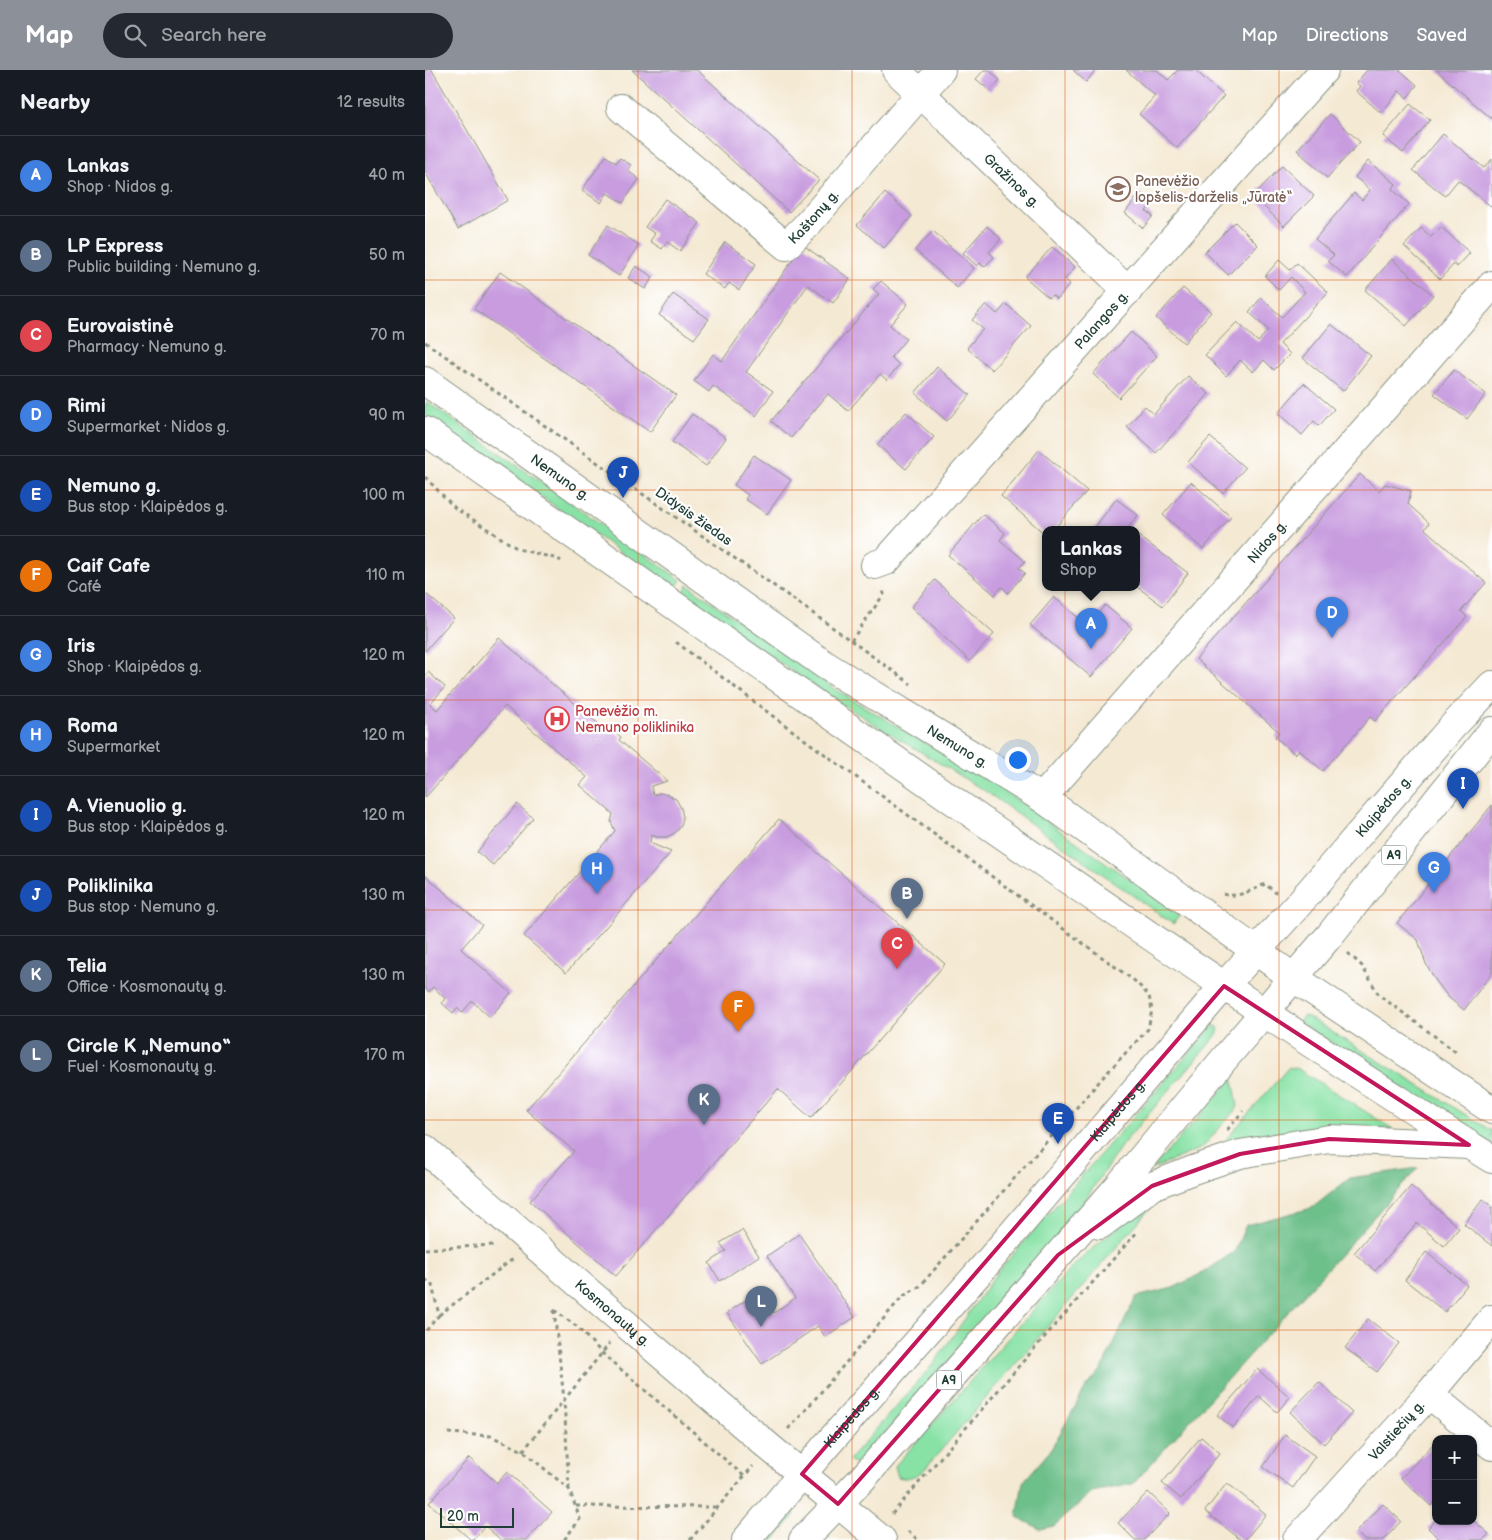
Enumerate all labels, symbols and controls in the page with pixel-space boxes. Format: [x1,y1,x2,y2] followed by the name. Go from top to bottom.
[103,13,453,58] search box
[25,21,73,50] text: Map
[121,21,149,49] icon: search
[161,24,267,47] text: Search here
[1242,25,1278,46] text: Map
[1306,25,1388,46] text: Directions
[1416,25,1467,46] text: Saved
[20,90,90,115] text: Nearby
[337,93,405,112] text: 12 results
[980,150,1043,212] street label: Gražinos g.
[67,155,129,178] text: Lankas
[31,166,41,185] text: A
[368,166,405,185] text: 40 m
[1135,173,1292,206] place label: Panevėžio lopšelis-darželis „Jūratė“
[1105,176,1131,202] school or university icon: Panevėžio lopšelis-darželis „Jūratė“
[67,178,173,197] text: Shop · Nidos g.
[785,186,842,248] street label: Kaštonų g.
[67,235,163,258] text: LP Express
[30,246,42,265] text: B
[369,246,405,265] text: 50 m
[67,258,260,277] text: Public building · Nemuno g.
[1071,287,1132,353] street label: Palangos g.
[67,315,174,338] text: Eurovaistinė
[30,326,42,345] text: C
[370,326,405,345] text: 70 m
[67,338,226,357] text: Pharmacy · Nemuno g.
[67,395,106,418] text: Rimi
[30,406,42,425] text: D
[369,406,405,425] text: 90 m
[67,418,229,437] text: Supermarket · Nidos g.
[527,451,593,504] street label: Nemuno g.
[607,457,639,498] pin: J
[67,475,161,498] text: Nemuno g.
[652,484,736,549] street label: Didysis žiedas
[31,486,41,505] text: E
[362,486,405,505] text: 100 m
[67,498,228,517] text: Bus stop · Klaipėdos g.
[1244,517,1291,567] street label: Nidos g.
[1042,526,1140,591] popup
[1060,538,1122,561] text: Lankas
[67,555,150,578] text: Caif Cafe
[1060,561,1097,580] text: Shop
[31,566,41,585] text: F
[366,566,405,585] text: 110 m
[67,578,101,597] text: Café
[1316,597,1348,638] pin: D
[1075,608,1107,649] pin: A
[67,635,95,658] text: Iris
[30,646,42,665] text: G
[362,646,405,665] text: 120 m
[67,658,202,677] text: Shop · Klaipėdos g.
[575,703,694,736] place label: Panevėžio m. Nemuno poliklinika
[544,706,570,732] hospital icon: Panevėžio m. Nemuno poliklinika
[67,715,118,738] text: Roma
[924,721,991,772] street label: Nemuno g.
[30,726,42,745] text: H
[362,726,405,745] text: 120 m
[67,738,160,757] text: Supermarket
[1005,747,1031,773] your location
[1447,768,1479,809] pin: I
[1352,772,1415,841] street label: Klaipėdos g.
[67,795,186,818] text: A. Vienuolio g.
[33,806,39,825] text: I
[362,806,405,825] text: 120 m
[67,818,228,837] text: Bus stop · Klaipėdos g.
[1381,846,1407,864] road number: A9
[1418,852,1450,893] pin: G
[581,853,613,894] pin: H
[67,875,153,898] text: Poliklinika
[891,878,923,919] pin: B
[32,886,40,905] text: J
[362,886,405,905] text: 130 m
[67,898,219,917] text: Bus stop · Nemuno g.
[881,928,913,969] pin: C
[67,955,107,978] text: Telia
[31,966,41,985] text: K
[362,966,405,985] text: 130 m
[67,978,226,997] text: Office · Kosmonautų g.
[722,991,754,1032] pin: F
[67,1035,231,1058] text: Circle K „Nemuno“
[31,1046,41,1065] text: L
[364,1046,405,1065] text: 170 m
[67,1058,216,1077] text: Fuel · Kosmonautų g.
[1087,1076,1149,1145] street label: Klaipėdos g.
[688,1084,720,1125] pin: K
[1042,1103,1074,1144] pin: E
[571,1276,654,1350] street label: Kosmonautų g.
[745,1286,777,1327] pin: L
[937,1370,961,1390] road number: A9
[820,1383,884,1452] street label: Klaipėdos g.
[1365,1397,1428,1464] street label: Valstiečių g.
[1432,1435,1477,1525] map controls
[1432,1435,1477,1480] button: +
[1432,1480,1477,1525] button: −
[440,1505,514,1528] scale bar
[447,1508,479,1525] text: 20 m

